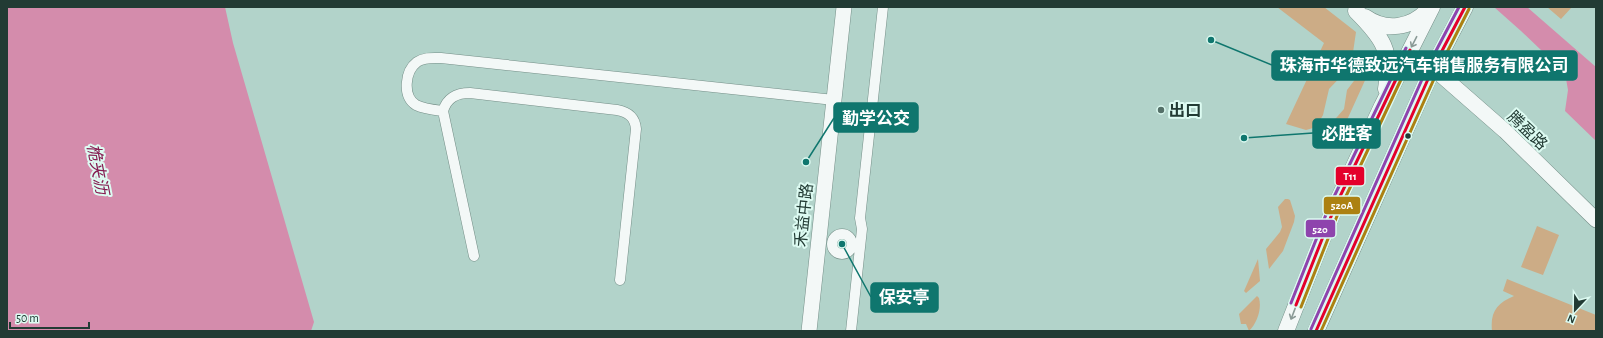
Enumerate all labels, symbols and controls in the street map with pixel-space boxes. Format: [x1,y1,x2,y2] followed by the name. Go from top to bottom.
[1410,36,1417,48] one-way arrow
[1272,51,1577,80] callout: 珠海市华德致远汽车销售服务有限公司
[1280,56,1569,74] text: 珠海市华德致远汽车销售服务有限公司
[1169,102,1201,119] place label: 出口
[834,103,918,132] callout: 勤学公交
[1156,105,1166,115] marker: 出口
[1504,108,1551,153] street label: 腾盈路
[842,109,910,127] text: 勤学公交
[1313,119,1380,148] callout: 必胜客
[1322,124,1373,142] text: 必胜客
[1403,131,1413,141] unlabelled marker
[84,142,112,199] water label: 桅夹沥
[1335,166,1365,186] line badge: T11
[1343,171,1357,182] text: T11
[792,182,815,248] street label: 禾益中路
[1323,196,1361,215] line badge: 520A
[1331,200,1354,211] text: 520A
[1305,219,1336,238] line badge: 520
[1312,224,1328,235] text: 520
[871,283,938,312] callout: 保安亭
[879,288,930,306] text: 保安亭
[1555,290,1595,330] north arrow
[10,304,89,330] scale bar
[1288,307,1296,319] one-way arrow
[16,312,39,324] text: 50 m
[1566,312,1577,325] text: N

